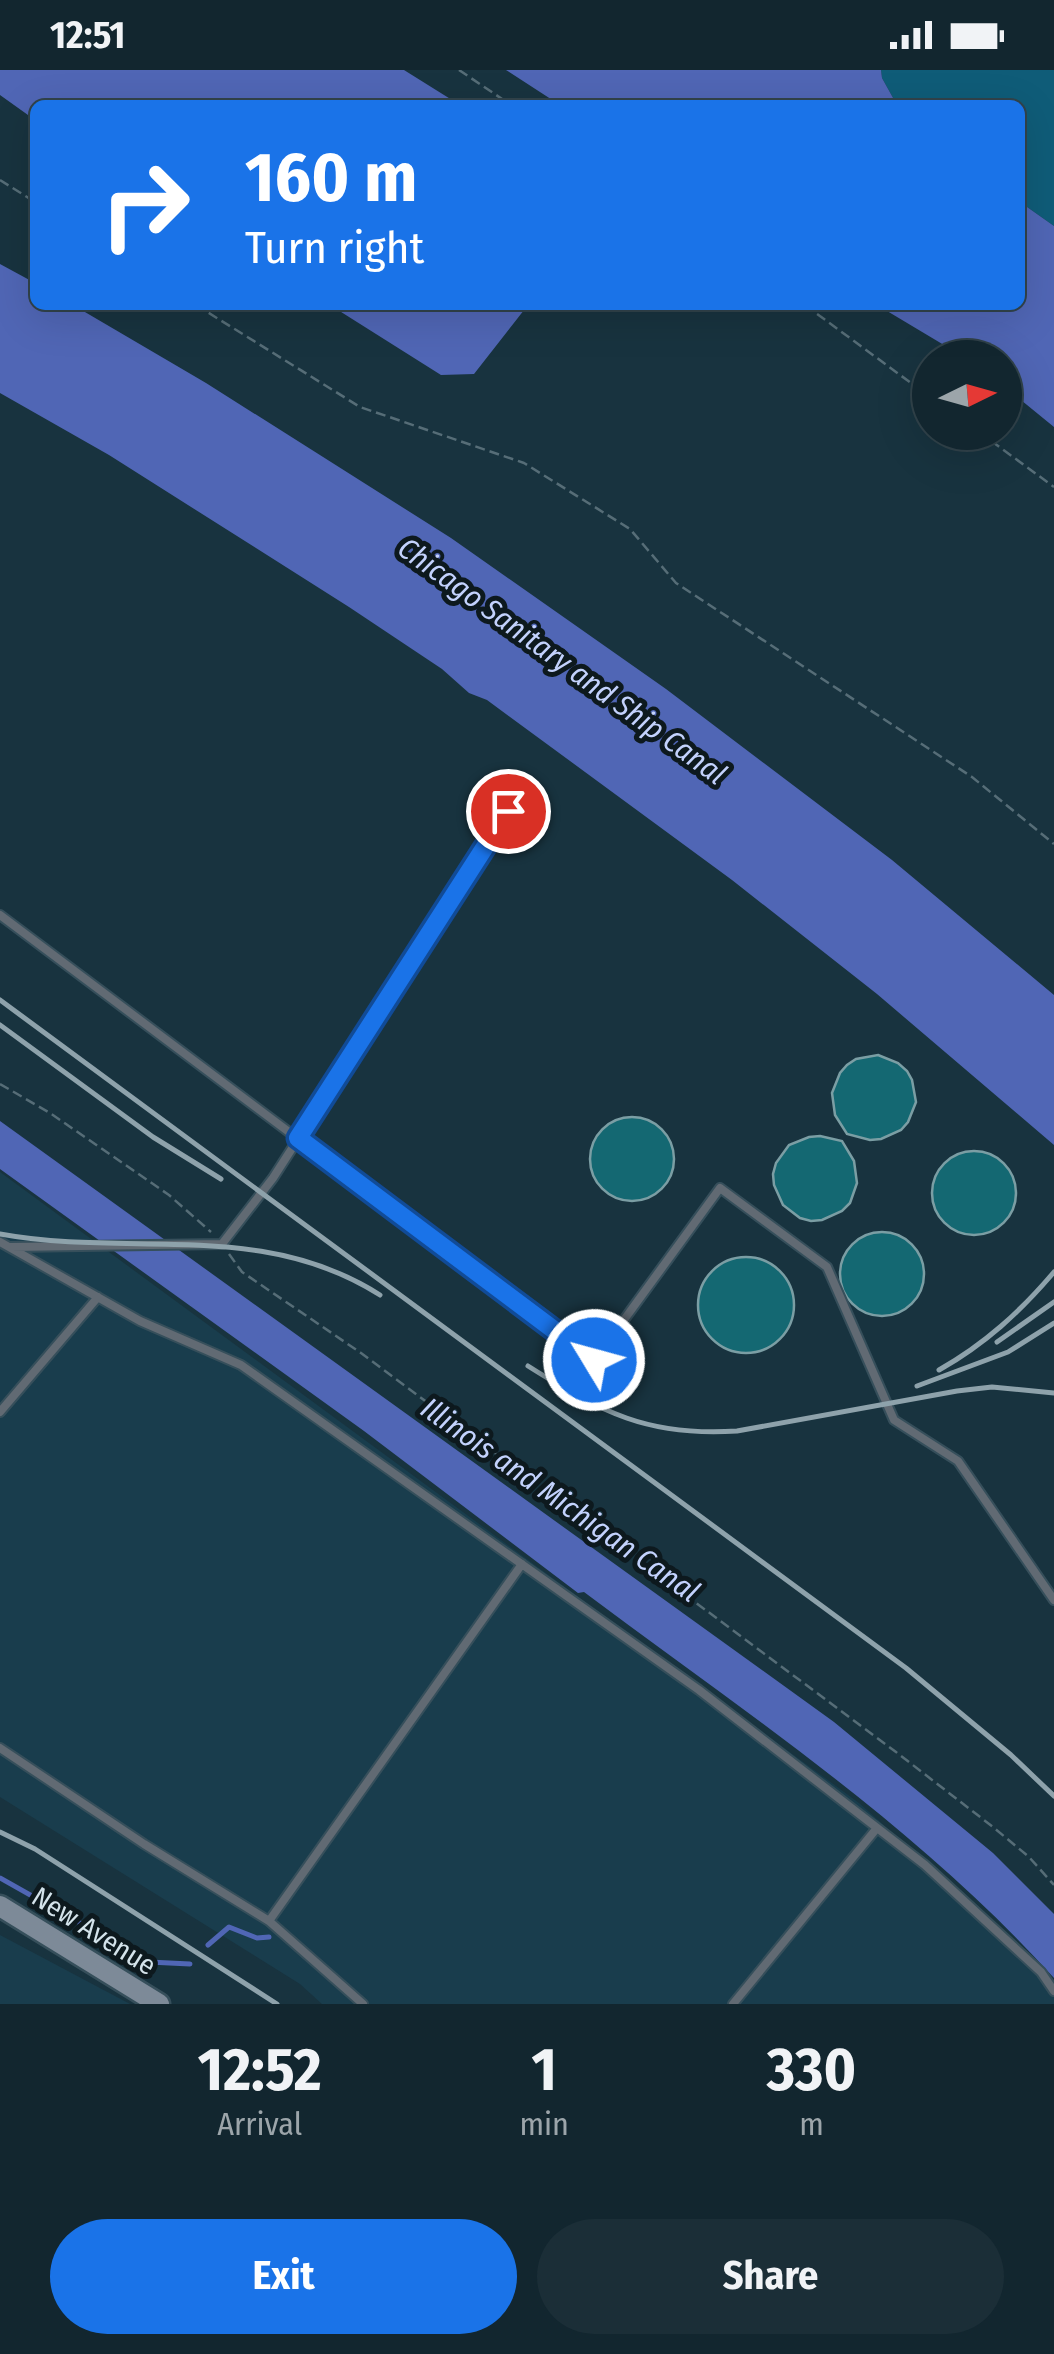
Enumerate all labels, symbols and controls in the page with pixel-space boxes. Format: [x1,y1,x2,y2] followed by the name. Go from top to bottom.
[50,12,125,58] text: 12:51
[245,136,417,220] text: 160 m
[80,140,210,270] icon: right
[245,221,424,275] text: Turn right
[912,340,1022,450] north arrow
[912,340,1022,450] map controls
[391,530,733,792] water label: Chicago Sanitary and Ship Canal
[466,769,551,854] pin
[481,784,536,839] icon: arrive
[542,1308,646,1412] position arrow
[414,1390,706,1610] water label: Illinois and Michigan Canal
[26,1880,162,1982] street label: New Avenue
[198,2034,322,2106] text: 12:52
[531,2034,557,2106] text: 1
[767,2034,856,2106] text: 330
[217,2105,302,2143] text: Arrival
[519,2105,569,2143] text: min
[799,2105,824,2143] text: m
[50,2219,517,2334] button: Exit
[537,2219,1004,2334] button: Share

